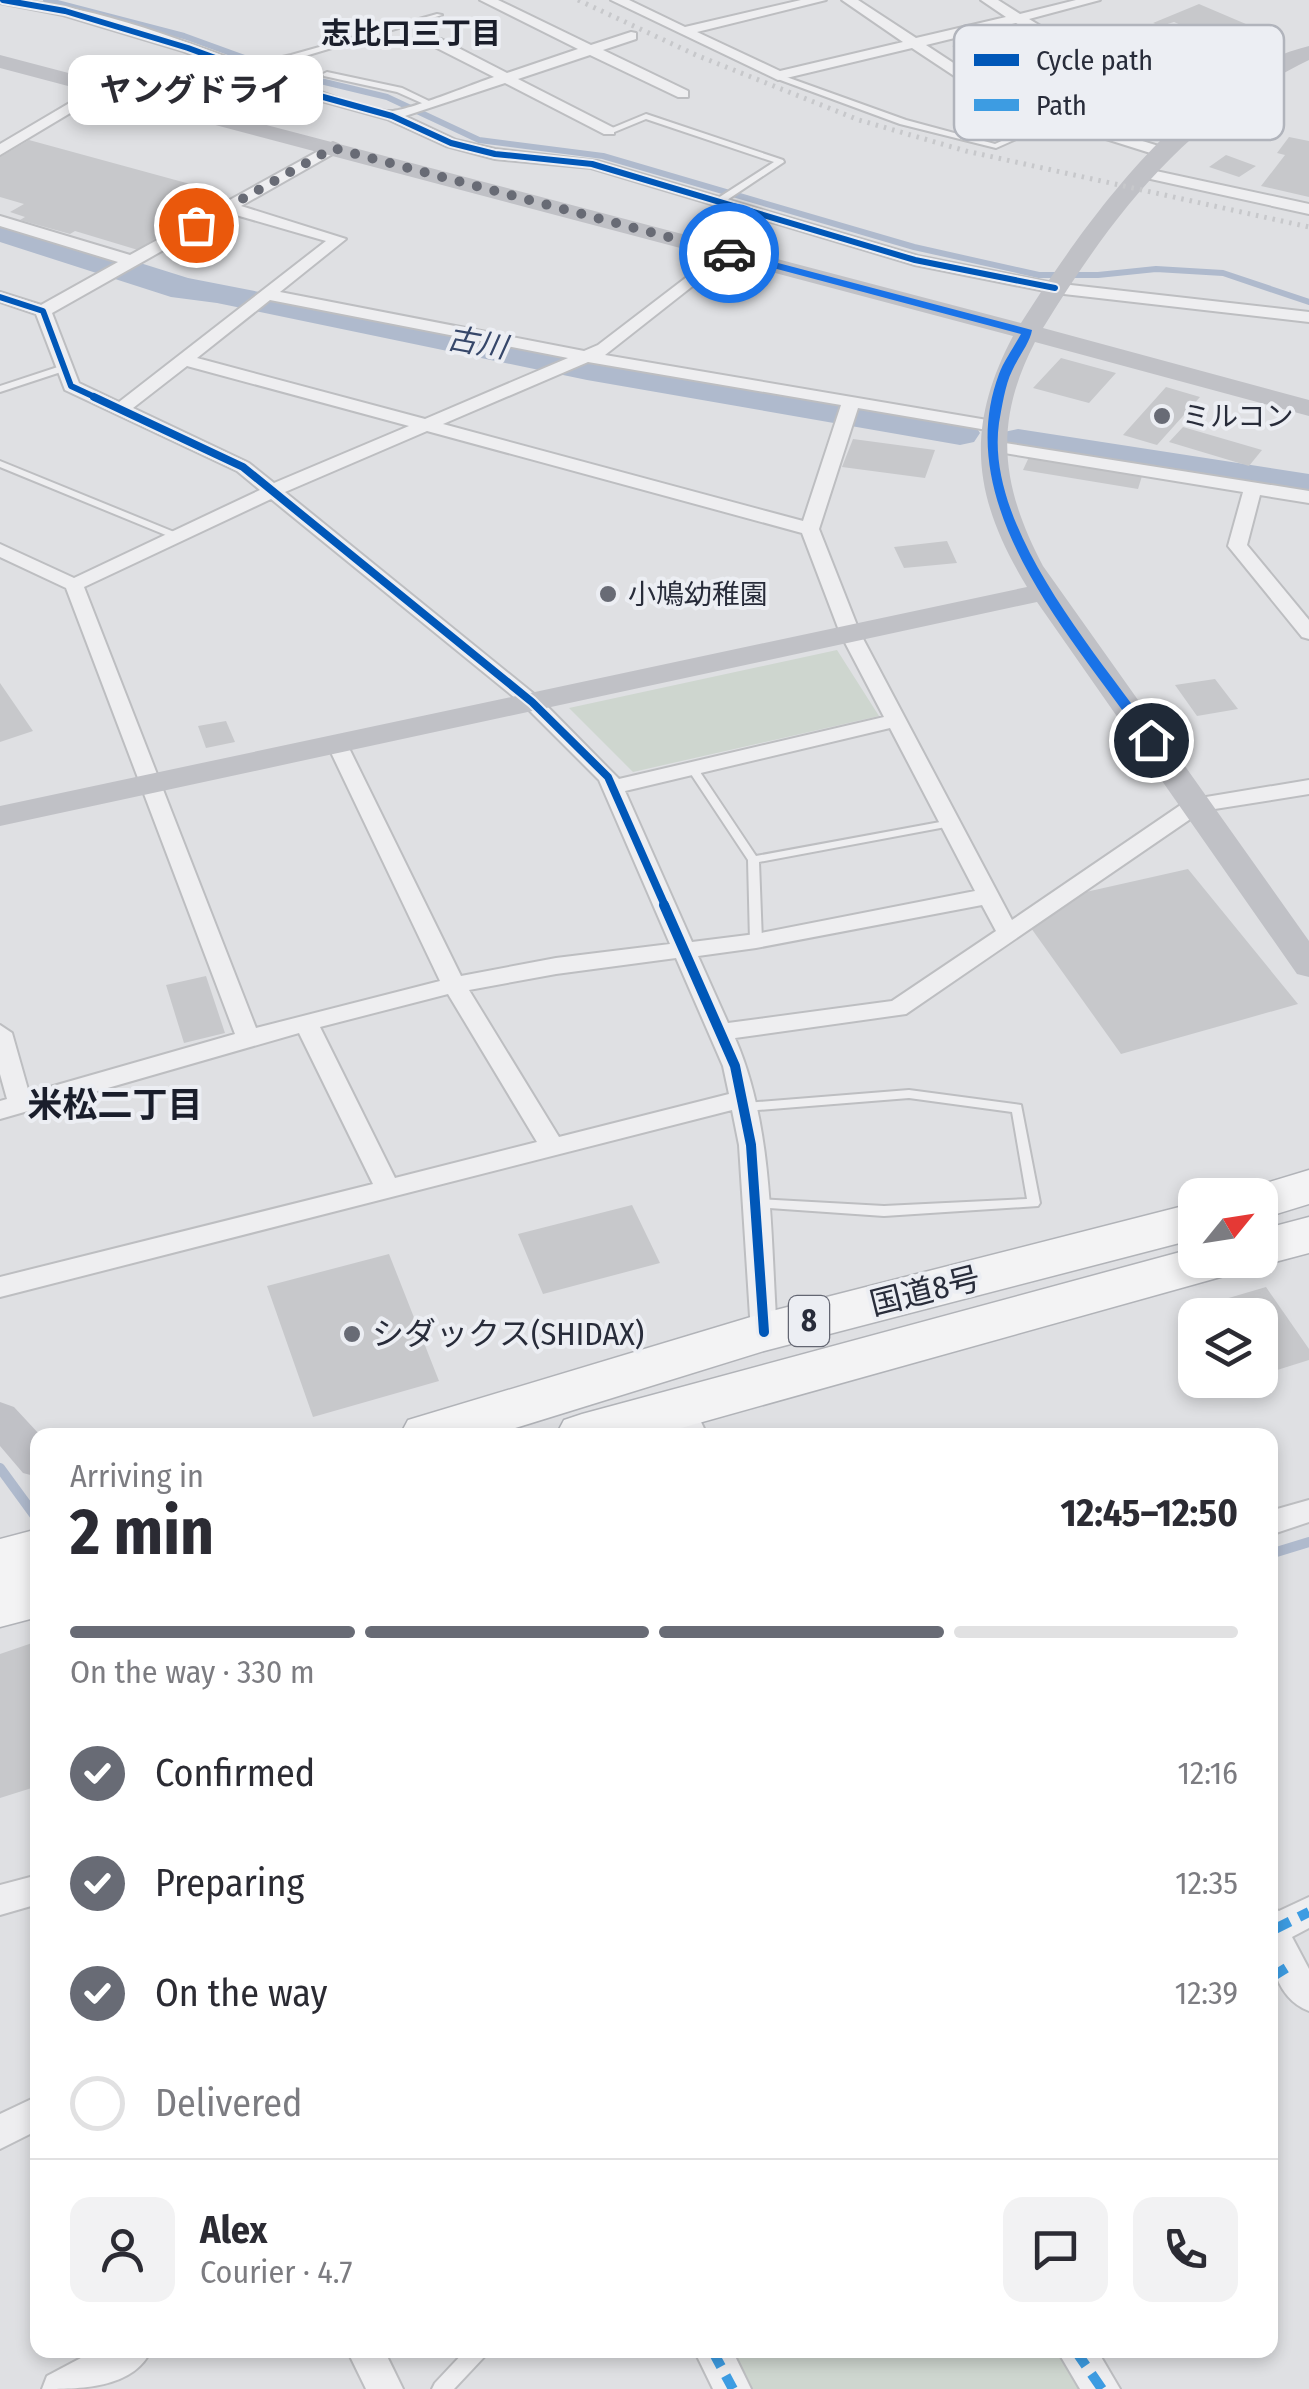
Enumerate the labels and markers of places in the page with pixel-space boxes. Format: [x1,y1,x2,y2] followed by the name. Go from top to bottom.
[69,55,324,125] callout: ヤングドライ
[154,183,239,268] pin
[1182,400,1293,433] place label: ミルコン
[1151,405,1173,427] marker: ミルコン
[628,578,768,611] place label: 小鳩幼稚園
[597,583,619,605] marker: 小鳩幼稚園
[1109,698,1194,783] pin
[372,1315,644,1353] place label: シダックス(SHIDAX)
[341,1323,363,1345] marker: シダックス(SHIDAX)

